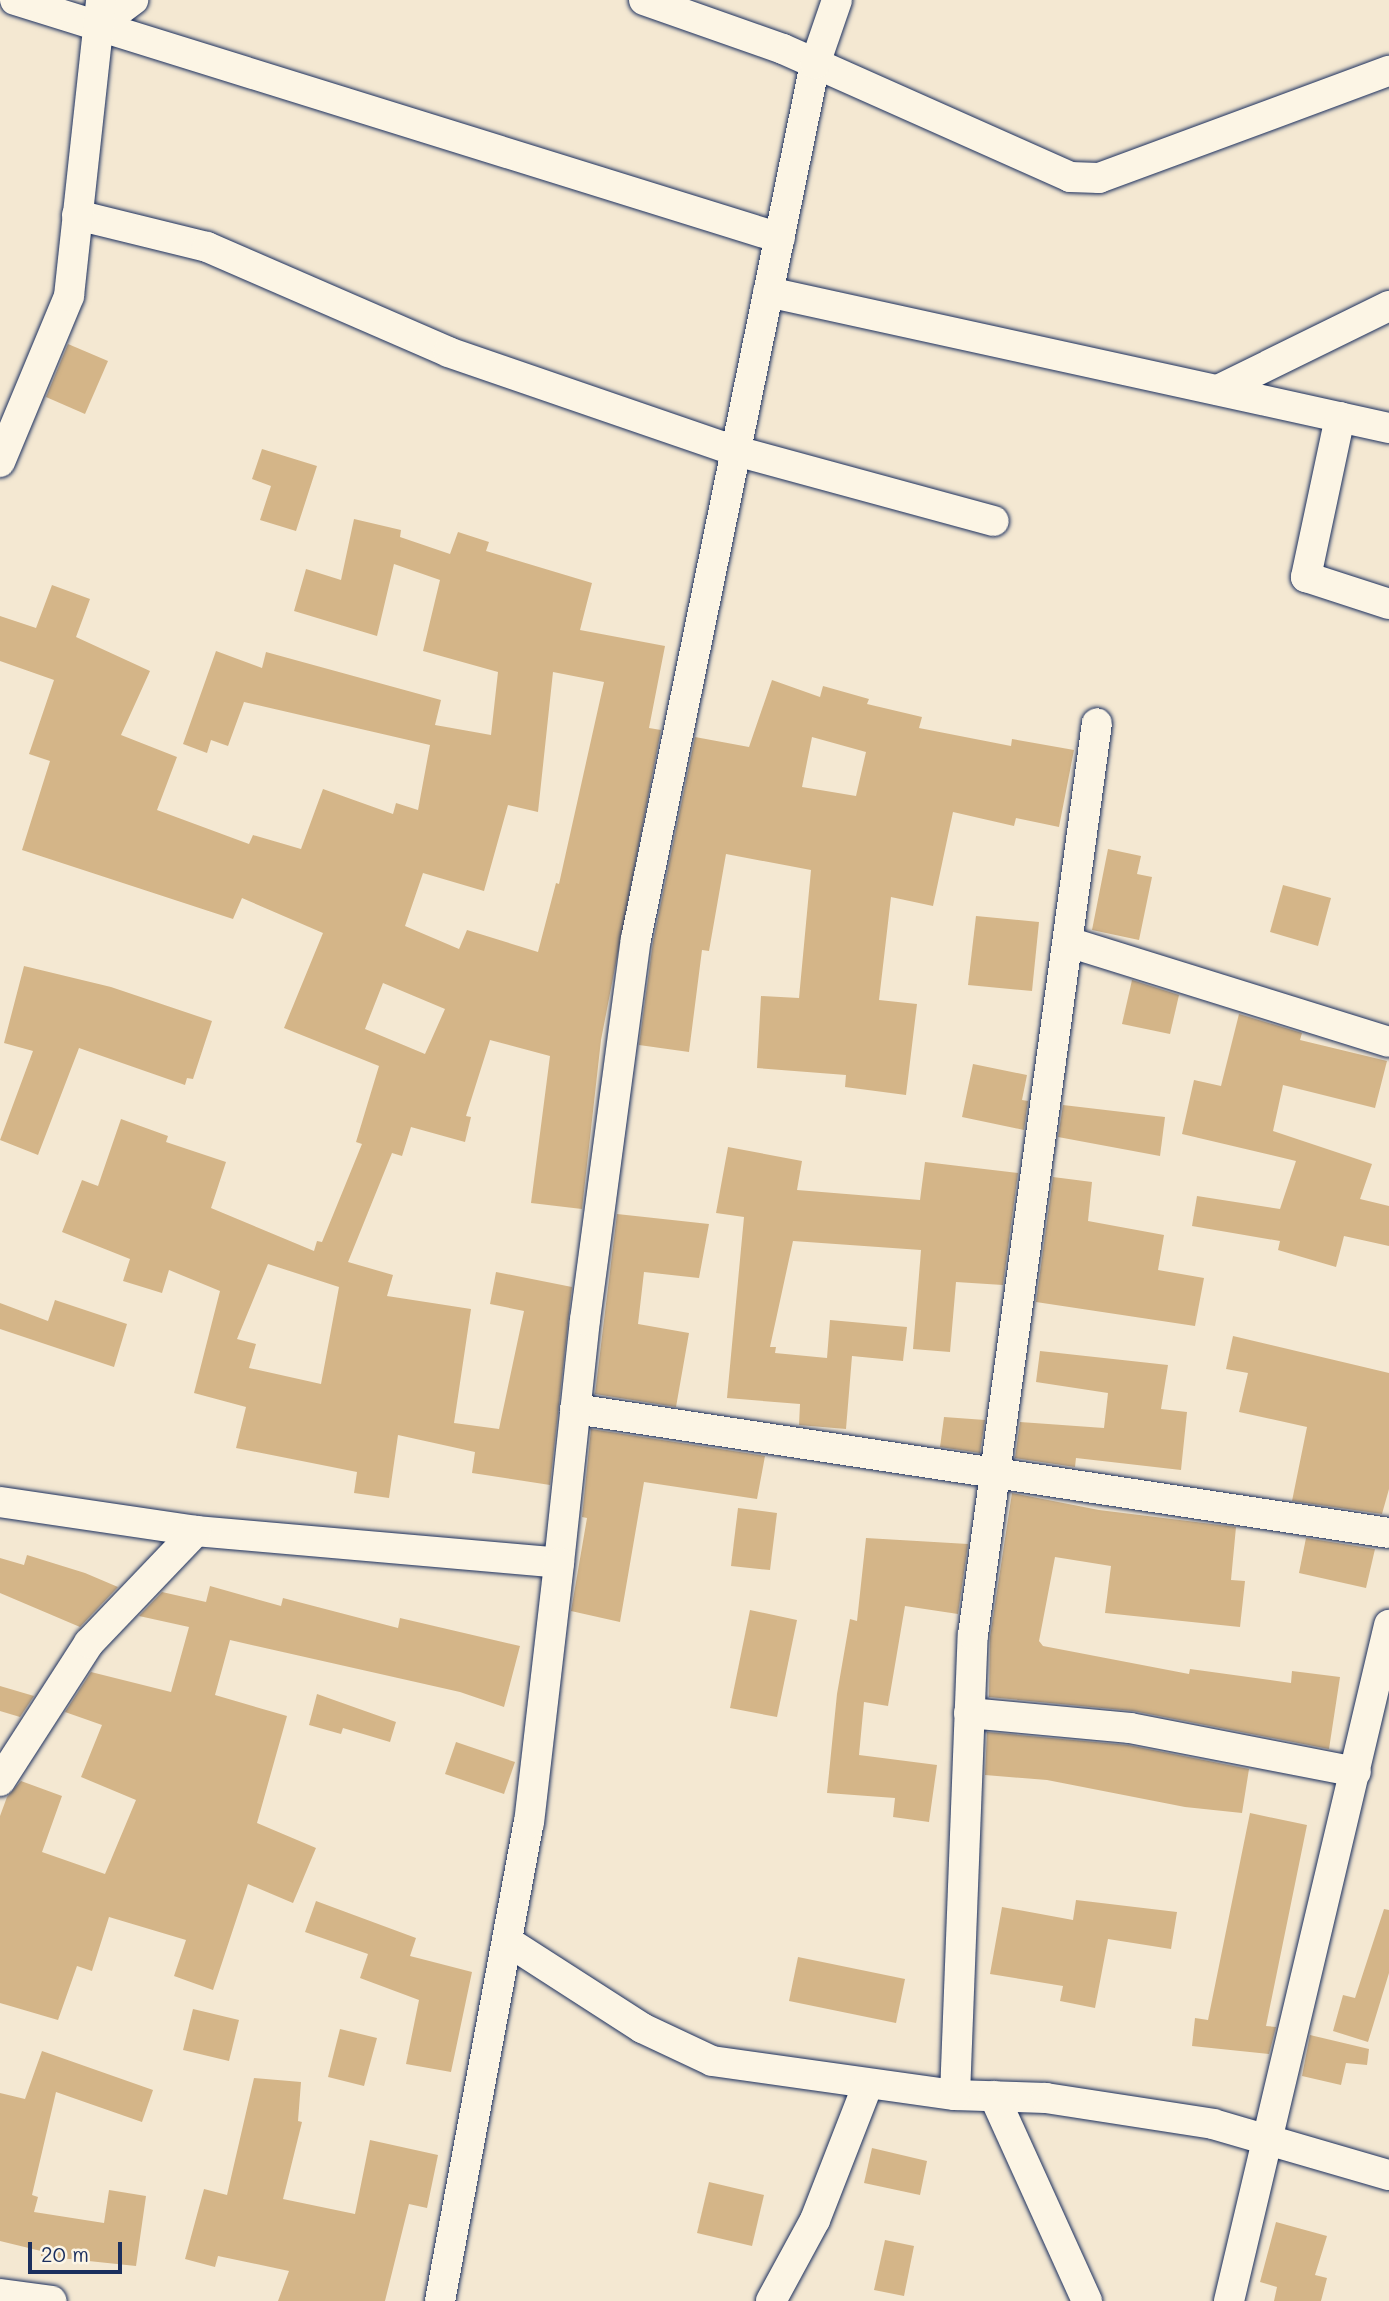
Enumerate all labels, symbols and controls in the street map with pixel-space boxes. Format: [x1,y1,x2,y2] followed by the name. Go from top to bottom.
[32,2228,126,2272] scale bar
[41,2240,89,2267] text: 20 m

